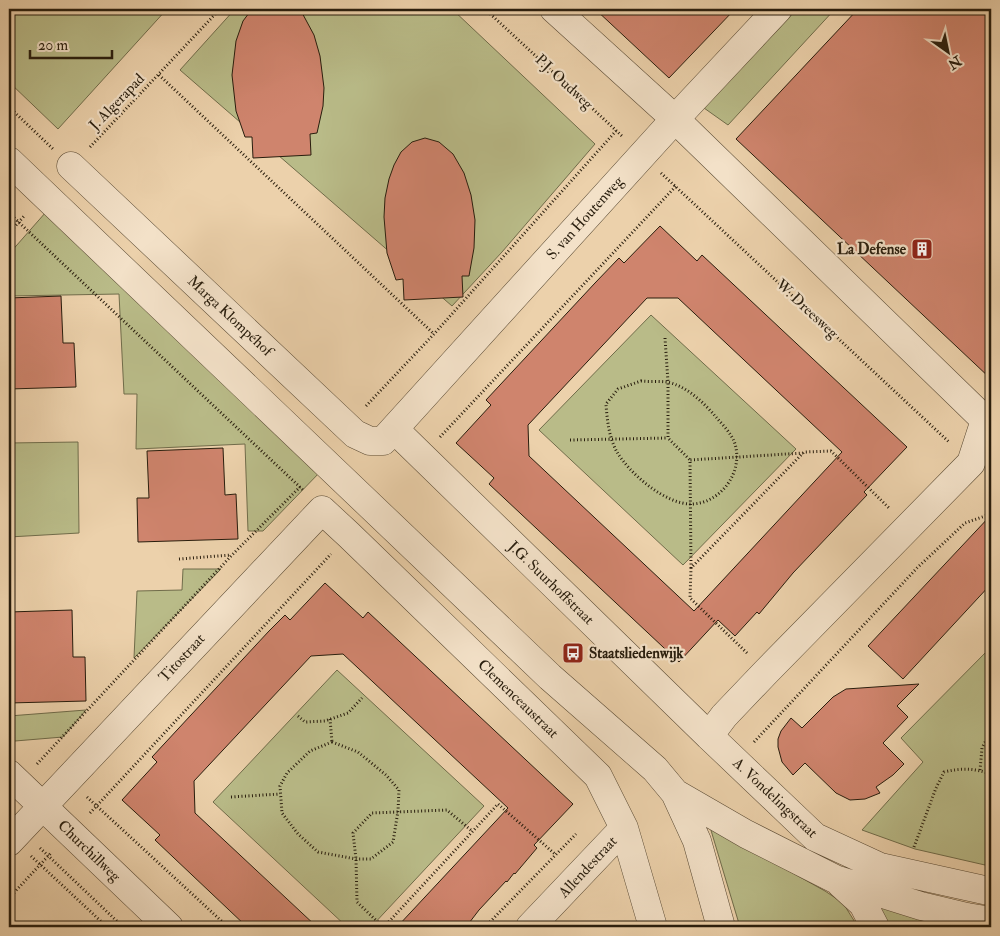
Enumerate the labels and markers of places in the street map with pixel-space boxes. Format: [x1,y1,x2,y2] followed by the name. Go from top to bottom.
[910,237,934,261] building icon: La Defense
[837,240,907,259] place label: La Defense
[561,641,585,665] bus stop icon: Staatsliedenwijk
[589,644,684,663] place label: Staatsliedenwijk

